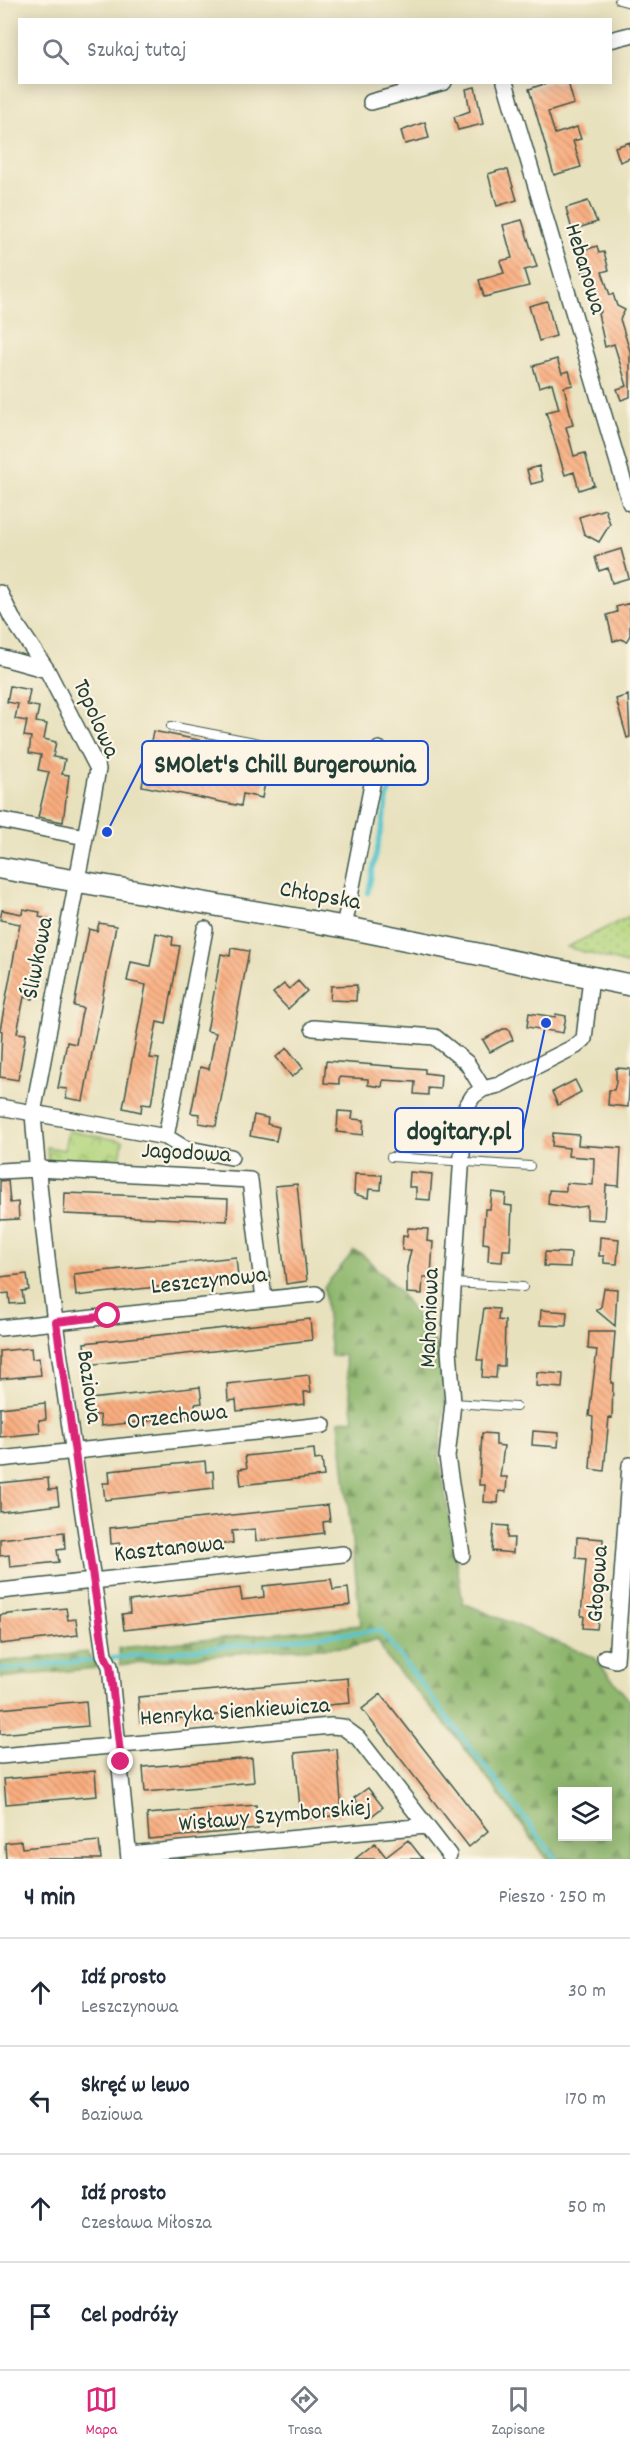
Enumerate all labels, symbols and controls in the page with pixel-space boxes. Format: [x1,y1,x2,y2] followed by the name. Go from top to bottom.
[18,18,612,84] search box
[39,35,72,68] icon: search
[87,36,186,67] text: Szukaj tutaj
[554,220,614,319] street label: Hebanowa
[63,674,128,764] street label: Topolowa
[142,741,428,785] callout: SMOlet's Chill Burgerownia
[154,748,417,785] text: SMOlet's Chill Burgerownia
[277,873,364,921] street label: Chłopska
[14,913,64,1002] street label: Śliwkowa
[395,1108,523,1152] callout: dogitary.pl
[407,1115,512,1152] text: dogitary.pl
[140,1135,232,1173] street label: Jagodowa
[149,1259,269,1305] street label: Leszczynowa
[412,1267,450,1369] street label: Mahoniowa
[94,1302,120,1328] route start
[66,1348,110,1427] street label: Baziowa
[125,1396,229,1440] street label: Orzechowa
[112,1527,226,1573] street label: Kasztanowa
[579,1544,619,1623] street label: Głogowa
[139,1689,332,1737] street label: Henryka Sienkiewicza
[107,1748,133,1774] route end
[558,1787,612,1841] map controls
[558,1787,612,1841] button: layers
[177,1792,373,1842] street label: Wisławy Szymborskiej
[24,1880,75,1917] text: 4 min
[499,1884,606,1912] text: Pieszo · 250 m
[81,1963,166,1994] text: Idź prosto
[24,1976,57,2009] icon: ahead
[568,1978,606,2006] text: 30 m
[81,1994,178,2022] text: Leszczynowa
[81,2071,190,2102] text: Skręć w lewo
[24,2084,57,2117] icon: left
[565,2086,606,2114] text: 170 m
[81,2102,142,2130] text: Baziowa
[81,2179,166,2210] text: Idź prosto
[24,2192,57,2225] icon: ahead
[568,2194,606,2222] text: 50 m
[81,2210,212,2238] text: Czesława Miłosza
[24,2300,57,2333] icon: arrive
[81,2301,177,2332] text: Cel podróży
[85,2383,118,2442] tab: Mapa
[288,2383,322,2442] tab: Trasa
[492,2383,545,2442] tab: Zapisane

